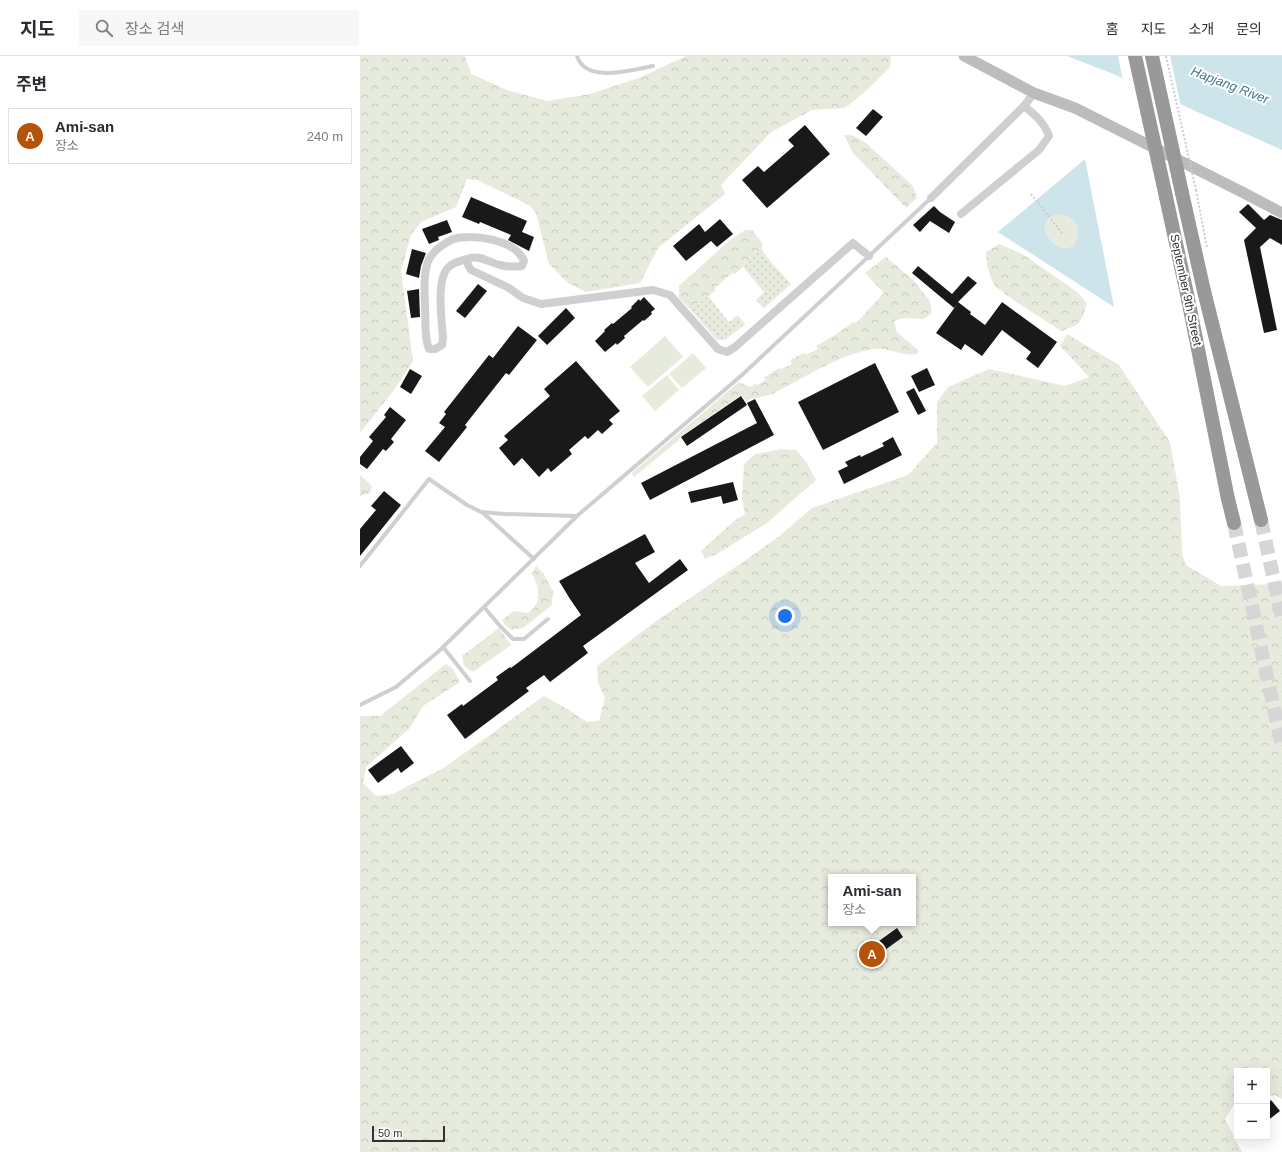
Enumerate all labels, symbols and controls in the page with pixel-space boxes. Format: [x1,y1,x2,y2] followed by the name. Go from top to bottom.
[79,10,359,46] search box
[93,17,115,39] icon: search
[20,19,55,40] text: 지도
[125,20,184,37] text: 장소 검색
[1106,21,1119,37] text: 홈
[1141,21,1166,37] text: 지도
[1188,21,1214,37] text: 소개
[1236,21,1262,37] text: 문의
[1189,63,1272,107] water label: Hapjang River
[16,75,47,94] text: 주변
[55,118,114,135] text: Ami-san
[25,129,35,144] text: A
[307,129,343,144] text: 240 m
[55,138,79,153] text: 장소
[1167,233,1205,348] street label: September 9th Street
[775,606,795,626] your location
[828,874,916,926] popup
[842,882,902,899] text: Ami-san
[842,902,866,917] text: 장소
[859,939,885,969] pin: A
[1234,1068,1270,1140] map controls
[1234,1068,1270,1104] button: +
[1234,1104,1270,1140] button: −
[372,1124,445,1143] scale bar
[378,1127,402,1139] text: 50 m

